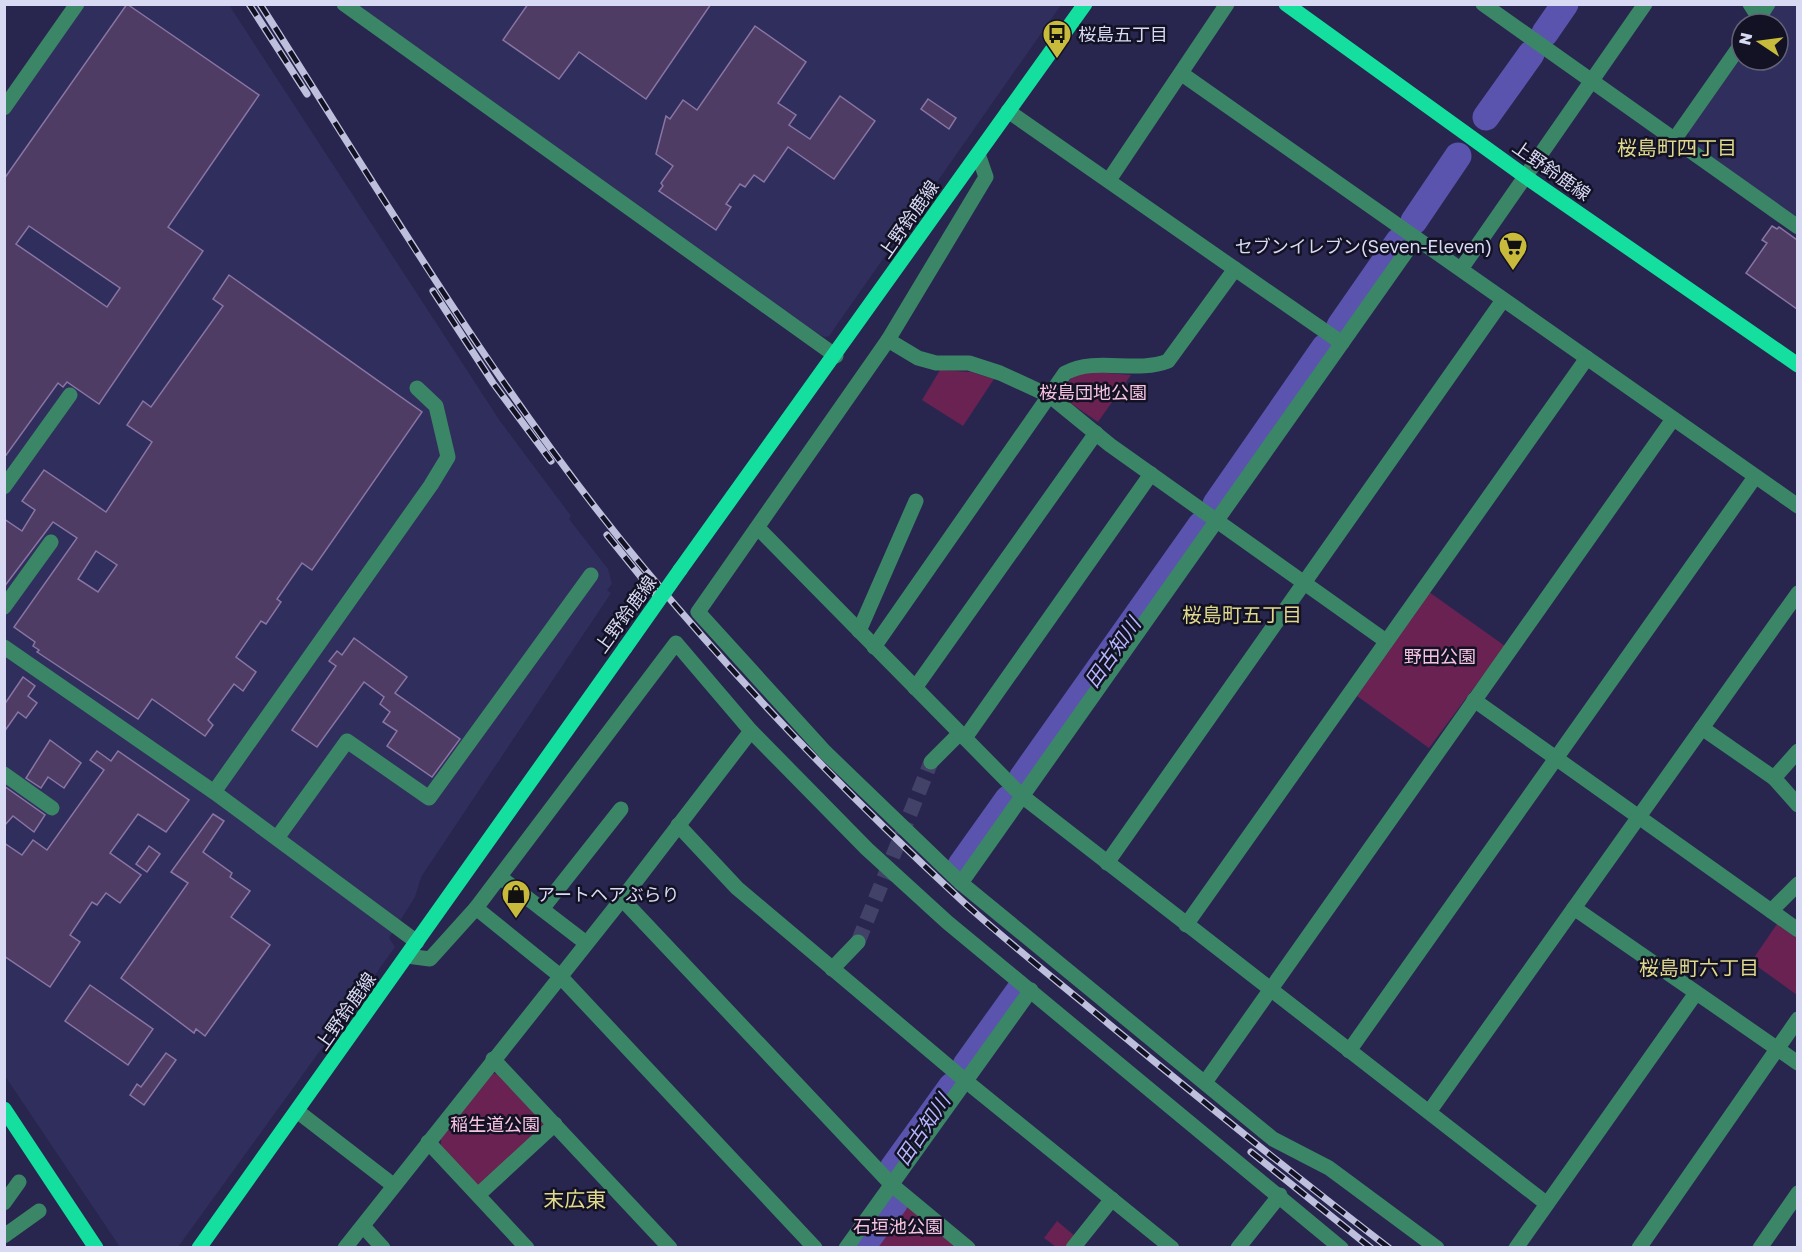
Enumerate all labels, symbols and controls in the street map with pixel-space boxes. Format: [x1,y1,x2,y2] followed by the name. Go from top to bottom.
[1730,12,1790,72] north arrow
[1041,18,1073,60] bus stop icon: 桜島五丁目
[1078,23,1168,45] place label: 桜島五丁目
[1734,30,1756,47] text: N
[1509,135,1595,205] street label: 上野鈴鹿線
[1617,135,1737,159] district label: 桜島町四丁目
[873,176,943,262] street label: 上野鈴鹿線
[1497,230,1529,272] supermarket icon: セブンイレブン(Seven-Eleven)
[1235,235,1492,257] place label: セブンイレブン(Seven-Eleven)
[1039,381,1147,403] park label: 桜島団地公園
[590,571,660,657] street label: 上野鈴鹿線
[1182,602,1302,626] district label: 桜島町五丁目
[1079,611,1146,692] water label: 田古知川
[1404,645,1476,667] park label: 野田公園
[500,878,532,920] shop icon: アートヘアぶらり
[537,883,680,905] place label: アートヘアぶらり
[1639,955,1759,979] district label: 桜島町六丁目
[310,968,380,1054] street label: 上野鈴鹿線
[890,1087,955,1169] water label: 田古知川
[450,1113,540,1135] park label: 稲生道公園
[544,1186,607,1212] district label: 末広東
[853,1215,943,1237] park label: 石垣池公園

